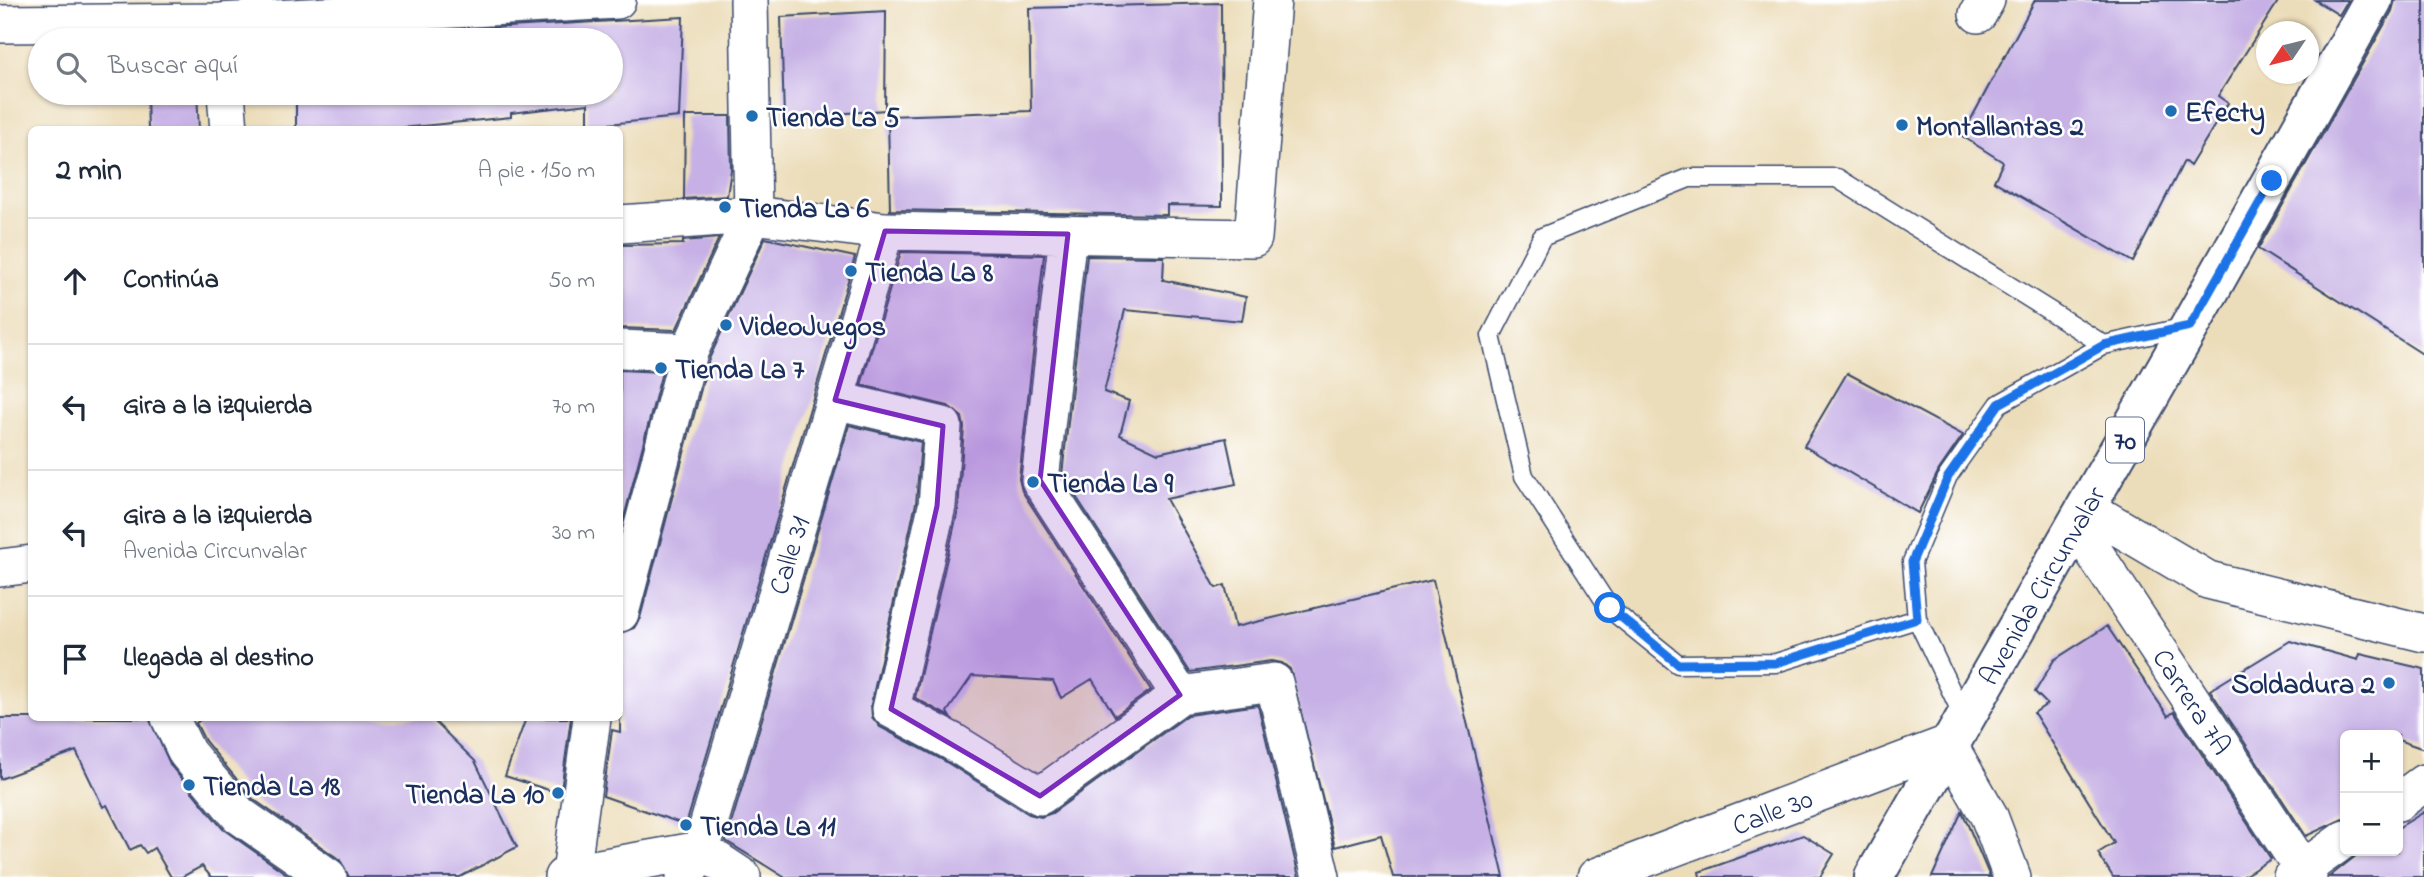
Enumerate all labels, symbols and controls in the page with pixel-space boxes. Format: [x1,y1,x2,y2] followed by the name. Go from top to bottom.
[2256,21,2319,84] north arrow
[28,28,623,105] search box
[52,48,90,86] icon: search
[108,48,238,86] text: Buscar aquí
[2185,94,2265,135] place label: Efecty
[766,99,900,140] place label: Tienda La 5
[2163,103,2179,119] marker: Efecty
[744,108,760,124] marker: Tienda La 5
[1916,108,2084,149] place label: Montallantas 2
[1894,117,1910,133] marker: Montallantas 2
[56,150,122,194] text: 2 min
[478,155,595,188] text: A pie · 150 m
[2256,165,2287,196] route end
[739,190,870,231] place label: Tienda La 6
[717,199,733,215] marker: Tienda La 6
[865,254,994,295] place label: Tienda La 8
[56,262,94,300] icon: ahead
[123,262,219,300] text: Continúa
[843,263,859,279] marker: Tienda La 8
[548,265,595,298] text: 50 m
[739,308,886,350] place label: VideoJuegos
[718,317,734,333] marker: VideoJuegos
[675,351,805,392] place label: Tienda La 7
[653,360,669,376] marker: Tienda La 7
[56,388,94,426] icon: left
[123,388,312,426] text: Gira a la izquierda
[552,391,595,424] text: 70 m
[2106,418,2144,462] road number: 70
[1047,465,1174,506] place label: Tienda La 9
[1025,474,1041,490] marker: Tienda La 9
[1970,479,2118,694] street label: Avenida Circunvalar
[123,498,312,536] text: Gira a la izquierda
[760,512,823,600] street label: Calle 31
[56,514,94,552] icon: left
[552,517,595,550] text: 30 m
[123,536,307,569] text: Avenida Circunvalar
[1594,592,1625,623] route start
[56,640,94,678] icon: arrive
[123,640,314,678] text: Llegada al destino
[2140,641,2240,764] street label: Carrera 7A
[2231,666,2375,707] place label: Soldadura 2
[2381,675,2397,691] marker: Soldadura 2
[2340,730,2403,856] map controls
[2340,730,2403,793] button: +
[203,768,341,809] place label: Tienda La 18
[405,776,544,817] place label: Tienda La 10
[181,777,197,793] marker: Tienda La 18
[1727,780,1819,848] street label: Calle 30
[550,785,566,801] marker: Tienda La 10
[2340,793,2403,856] button: −
[700,808,836,849] place label: Tienda La 11
[678,817,694,833] marker: Tienda La 11

